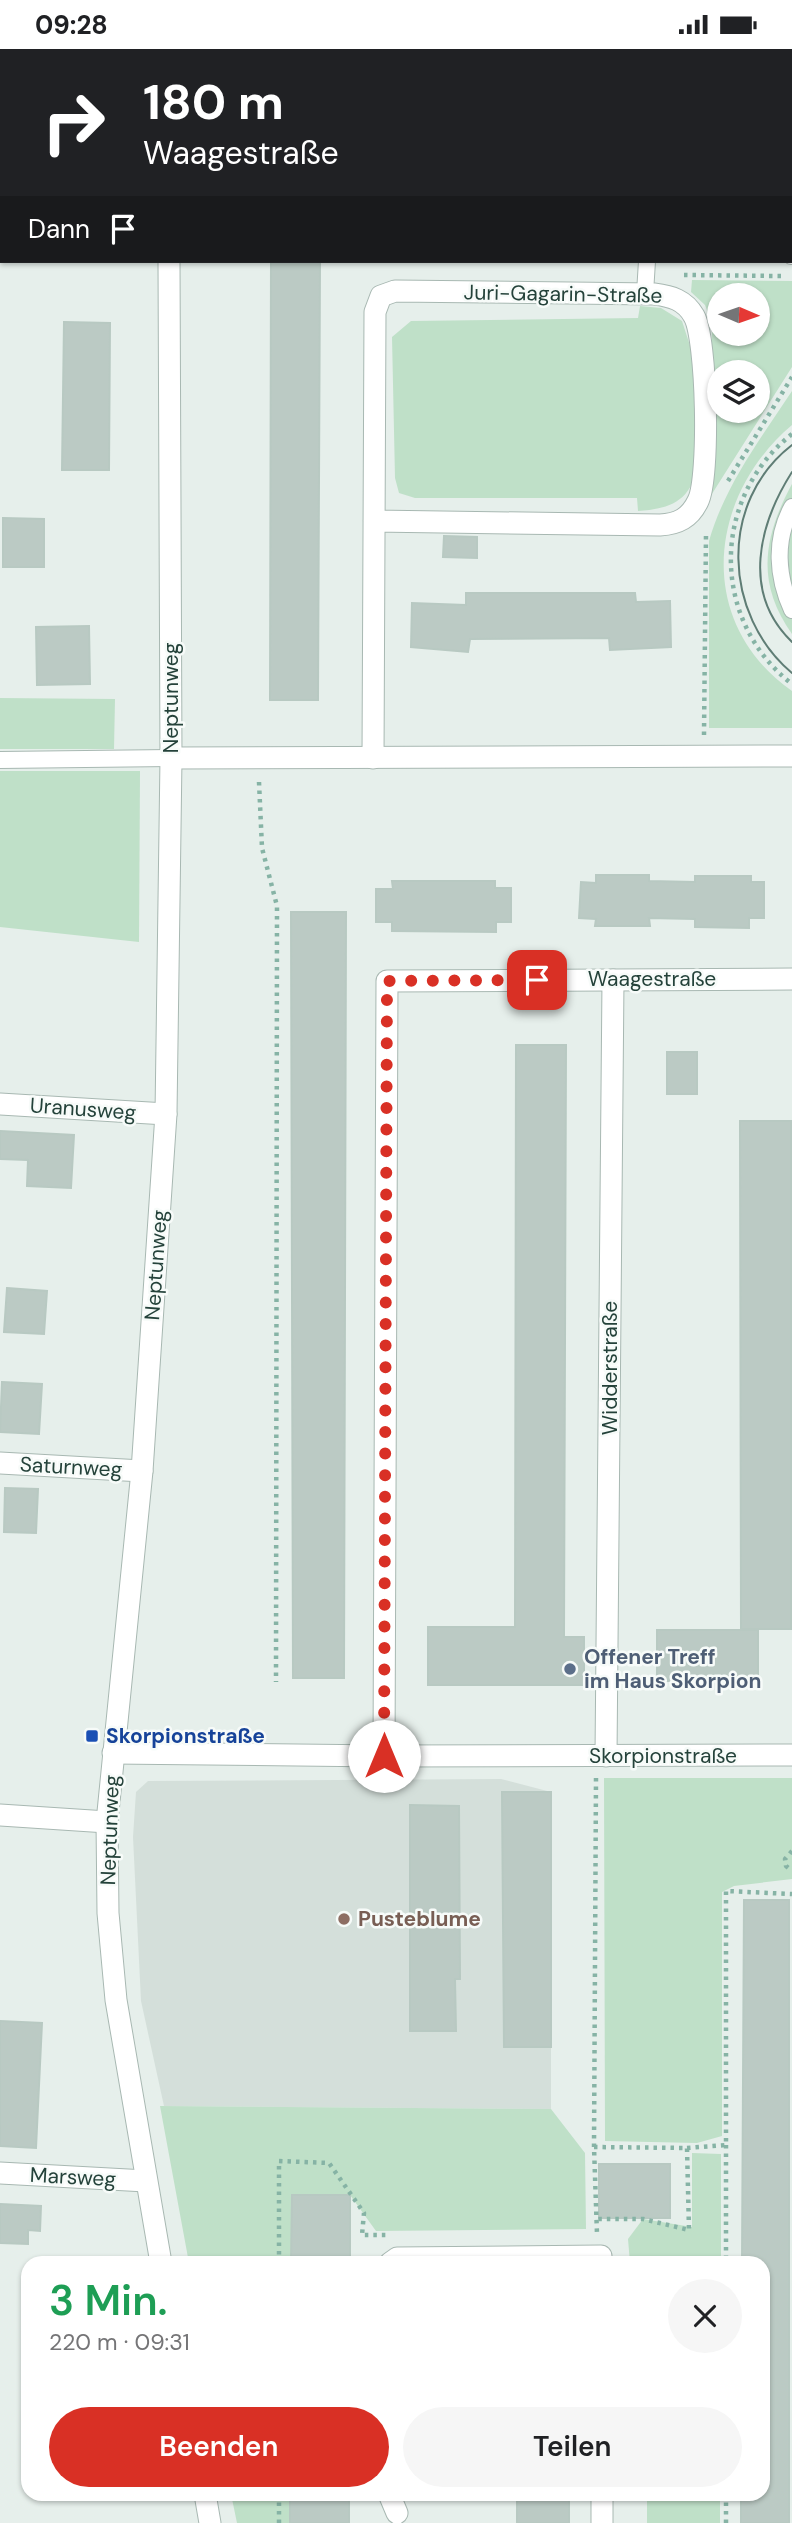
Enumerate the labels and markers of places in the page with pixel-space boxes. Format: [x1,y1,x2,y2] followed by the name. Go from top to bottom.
[507,950,567,1010] pin
[584,1643,761,1695] place label: Offener Treff im Haus Skorpion
[562,1661,578,1677] marker: Offener Treff im Haus Skorpion
[106,1722,265,1750] place label: Skorpionstraße
[84,1728,100,1744] marker: Skorpionstraße
[358,1905,481,1933] place label: Pusteblume
[336,1911,352,1927] marker: Pusteblume

